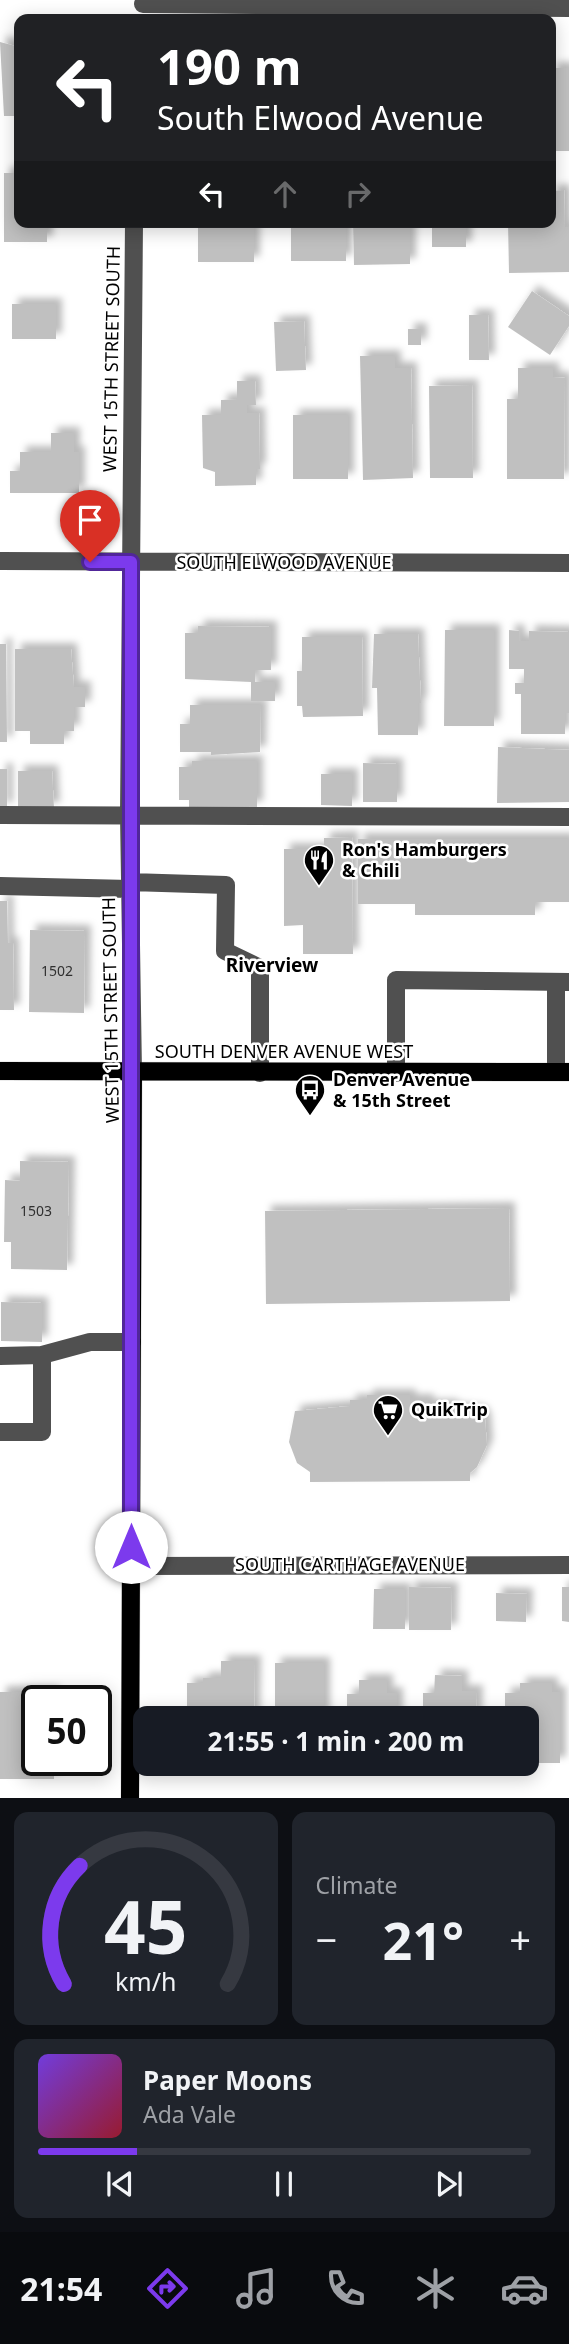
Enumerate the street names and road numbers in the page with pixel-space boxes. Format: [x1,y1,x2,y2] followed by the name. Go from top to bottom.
[97,246,125,472] street label: WEST 15TH STREET SOUTH
[176,550,392,574] street label: SOUTH ELWOOD AVENUE
[96,897,124,1123] street label: WEST 15TH STREET SOUTH
[155,1039,413,1063] street label: SOUTH DENVER AVENUE WEST
[235,1552,465,1576] street label: SOUTH CARTHAGE AVENUE

